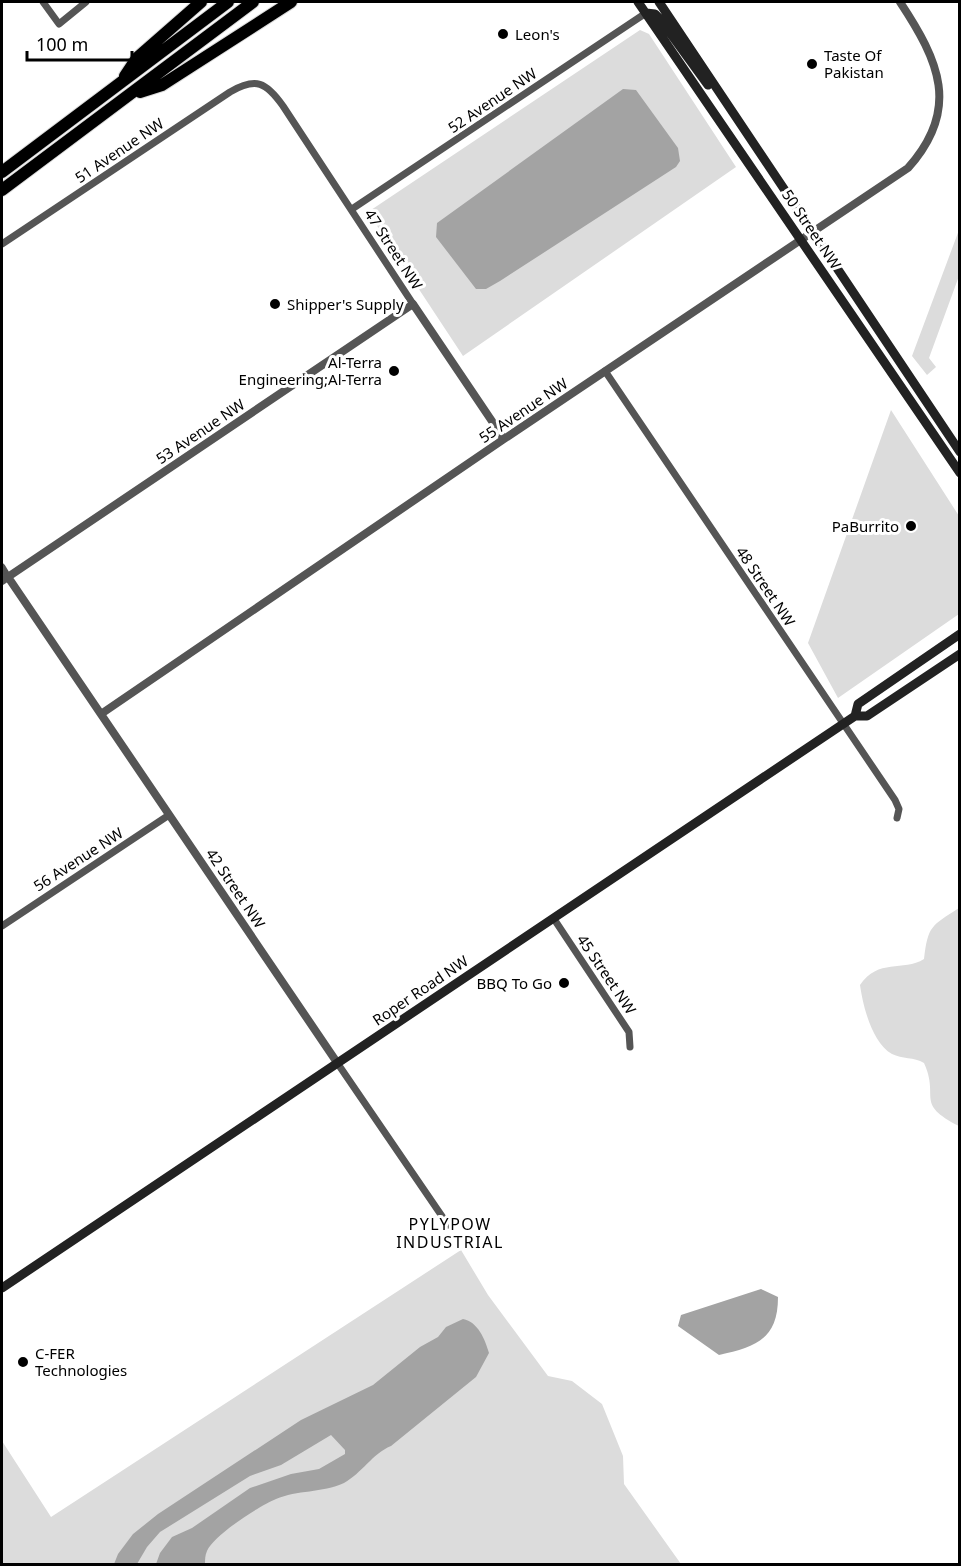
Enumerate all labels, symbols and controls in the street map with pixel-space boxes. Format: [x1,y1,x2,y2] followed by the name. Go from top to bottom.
[27,24,132,62] scale bar
[515,24,560,44] place label: Leon's
[496,27,510,41] marker: Leon's
[36,32,88,56] text: 100 m
[824,45,884,82] place label: Taste Of Pakistan
[805,57,819,71] marker: Taste Of Pakistan
[444,63,540,137] street label: 52 Avenue NW
[71,113,167,187] street label: 51 Avenue NW
[778,185,846,273] street label: 50 Street NW
[361,205,428,293] street label: 47 Street NW
[287,294,404,314] place label: Shipper's Supply
[268,297,282,311] marker: Shipper's Supply
[239,352,382,389] place label: Al-Terra Engineering;Al-Terra
[387,364,401,378] marker: Al-Terra Engineering;Al-Terra
[475,373,571,447] street label: 55 Avenue NW
[152,394,248,468] street label: 53 Avenue NW
[832,516,899,536] place label: PaBurrito
[904,519,918,533] marker: PaBurrito
[732,542,800,630] street label: 48 Street NW
[29,823,127,895] street label: 56 Avenue NW
[202,844,270,932] street label: 42 Street NW
[573,930,641,1018] street label: 45 Street NW
[368,951,472,1029] street label: Roper Road NW
[477,973,552,993] place label: BBQ To Go
[557,976,571,990] marker: BBQ To Go
[396,1213,504,1253] district label: PYLYPOW INDUSTRIAL
[35,1343,127,1380] place label: C-FER Technologies
[16,1355,30,1369] marker: C-FER Technologies

